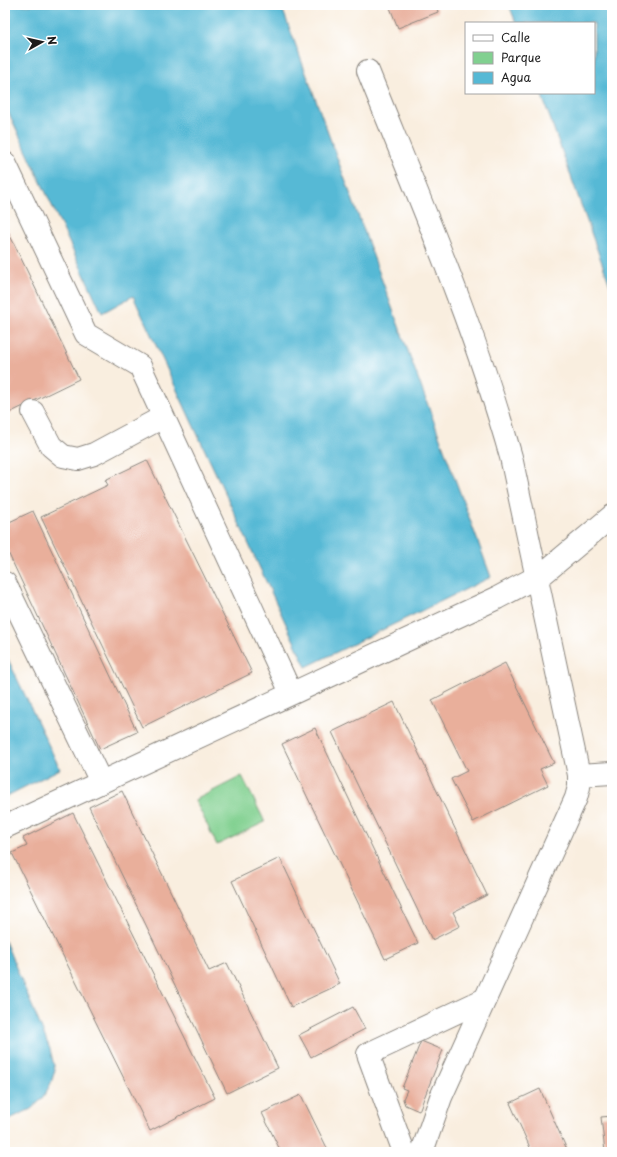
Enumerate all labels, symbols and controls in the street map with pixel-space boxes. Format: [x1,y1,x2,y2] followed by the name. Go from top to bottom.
[22,22,62,62] north arrow
[465,22,595,94] legend
[501,28,531,46] text: Calle
[43,35,61,46] text: N
[501,48,541,66] text: Parque
[501,68,532,86] text: Agua

